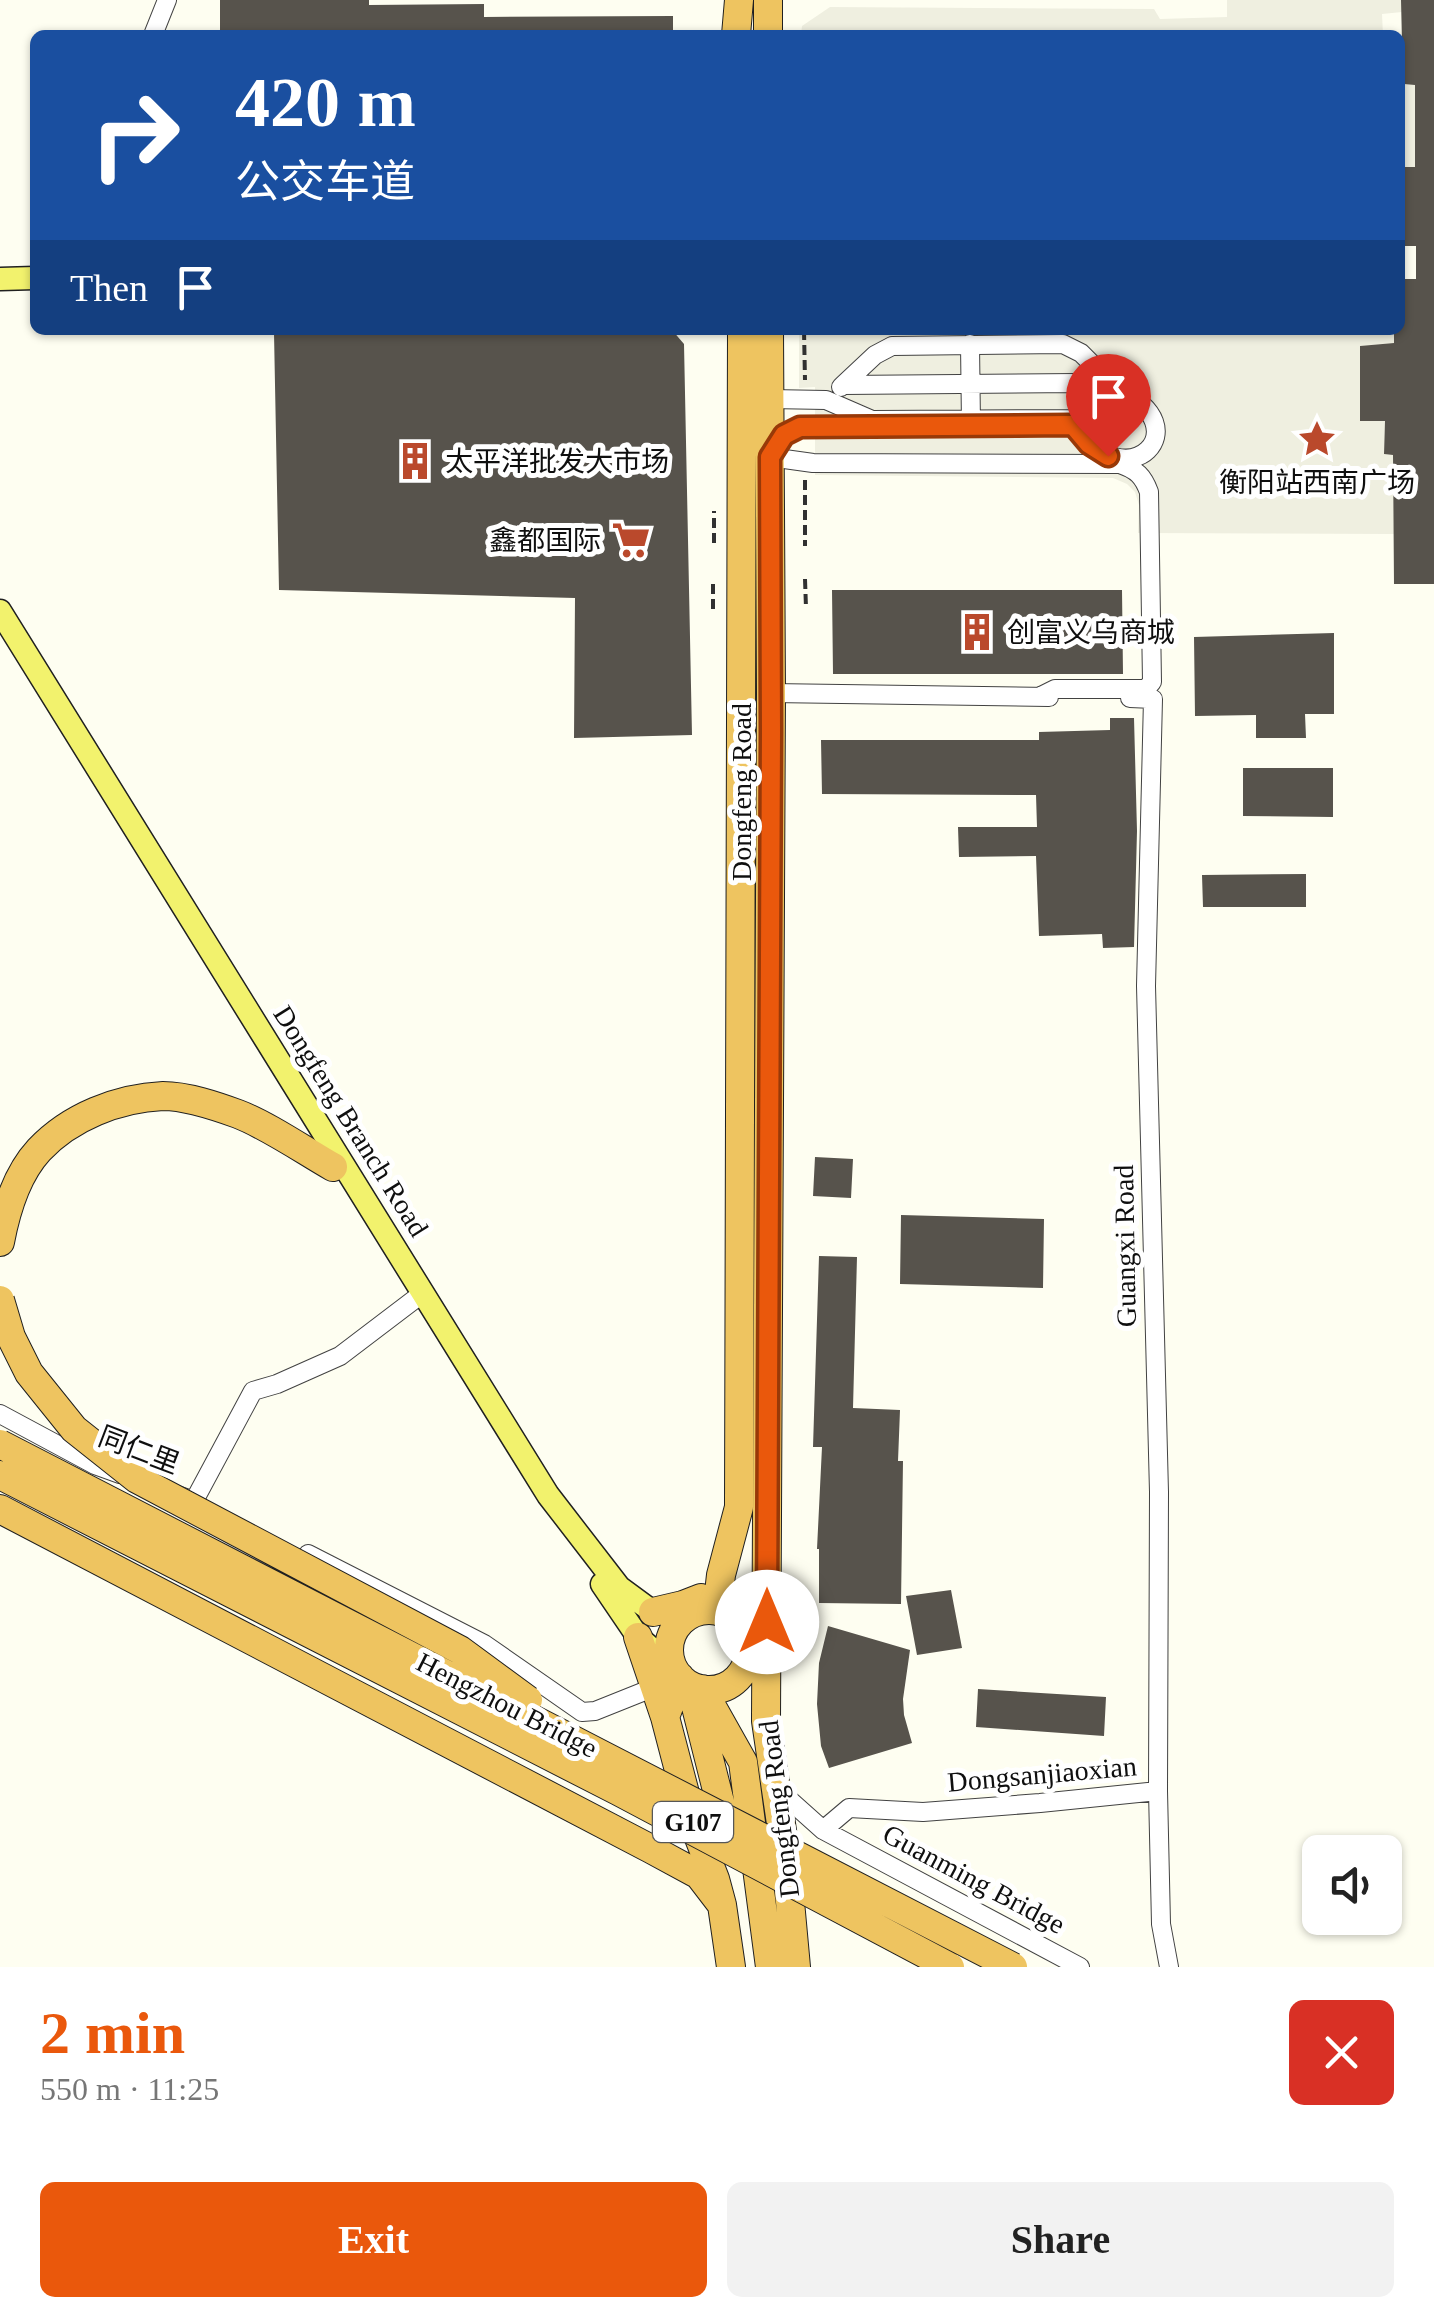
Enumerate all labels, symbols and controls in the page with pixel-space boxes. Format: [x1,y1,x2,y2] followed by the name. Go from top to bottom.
[235,64,416,141] text: 420 m
[70,70,200,200] icon: right
[235,157,415,207] text: 公交车道
[168,260,223,315] icon: arrive
[70,267,148,309] text: Then
[1066,354,1151,457] pin
[1081,369,1136,424] icon: arrive
[1296,418,1338,460] place icon: 衡阳站西南广场
[394,440,436,482] building icon: 太平洋批发大市场
[445,446,669,477] place label: 太平洋批发大市场
[1219,467,1415,498] place label: 衡阳站西南广场
[610,519,652,561] supermarket icon: 鑫都国际
[489,525,601,556] place label: 鑫都国际
[956,611,998,653] building icon: 创富义乌商城
[1007,617,1175,648] place label: 创富义乌商城
[726,703,757,881] street label: Dongfeng Road
[267,1000,435,1242] street label: Dongfeng Branch Road
[1108,1164,1142,1328] street label: Guangxi Road
[94,1420,184,1480] street label: 同仁里
[715,1570,819,1674] position arrow
[412,1646,602,1764] street label: Hengzhou Bridge
[753,1719,805,1899] street label: Dongfeng Road
[946,1750,1138,1798] street label: Dongsanjiaoxian
[653,1802,733,1842] road number: G107
[878,1818,1070,1940] street label: Guanming Bridge
[1302,1835,1402,1935] map controls
[1302,1835,1402,1935] button: sound
[40,2000,185,2066] text: 2 min
[1289,2000,1394,2105] button: close
[40,2071,219,2107] text: 550 m · 11:25
[40,2182,707,2297] button: Exit
[727,2182,1394,2297] button: Share

